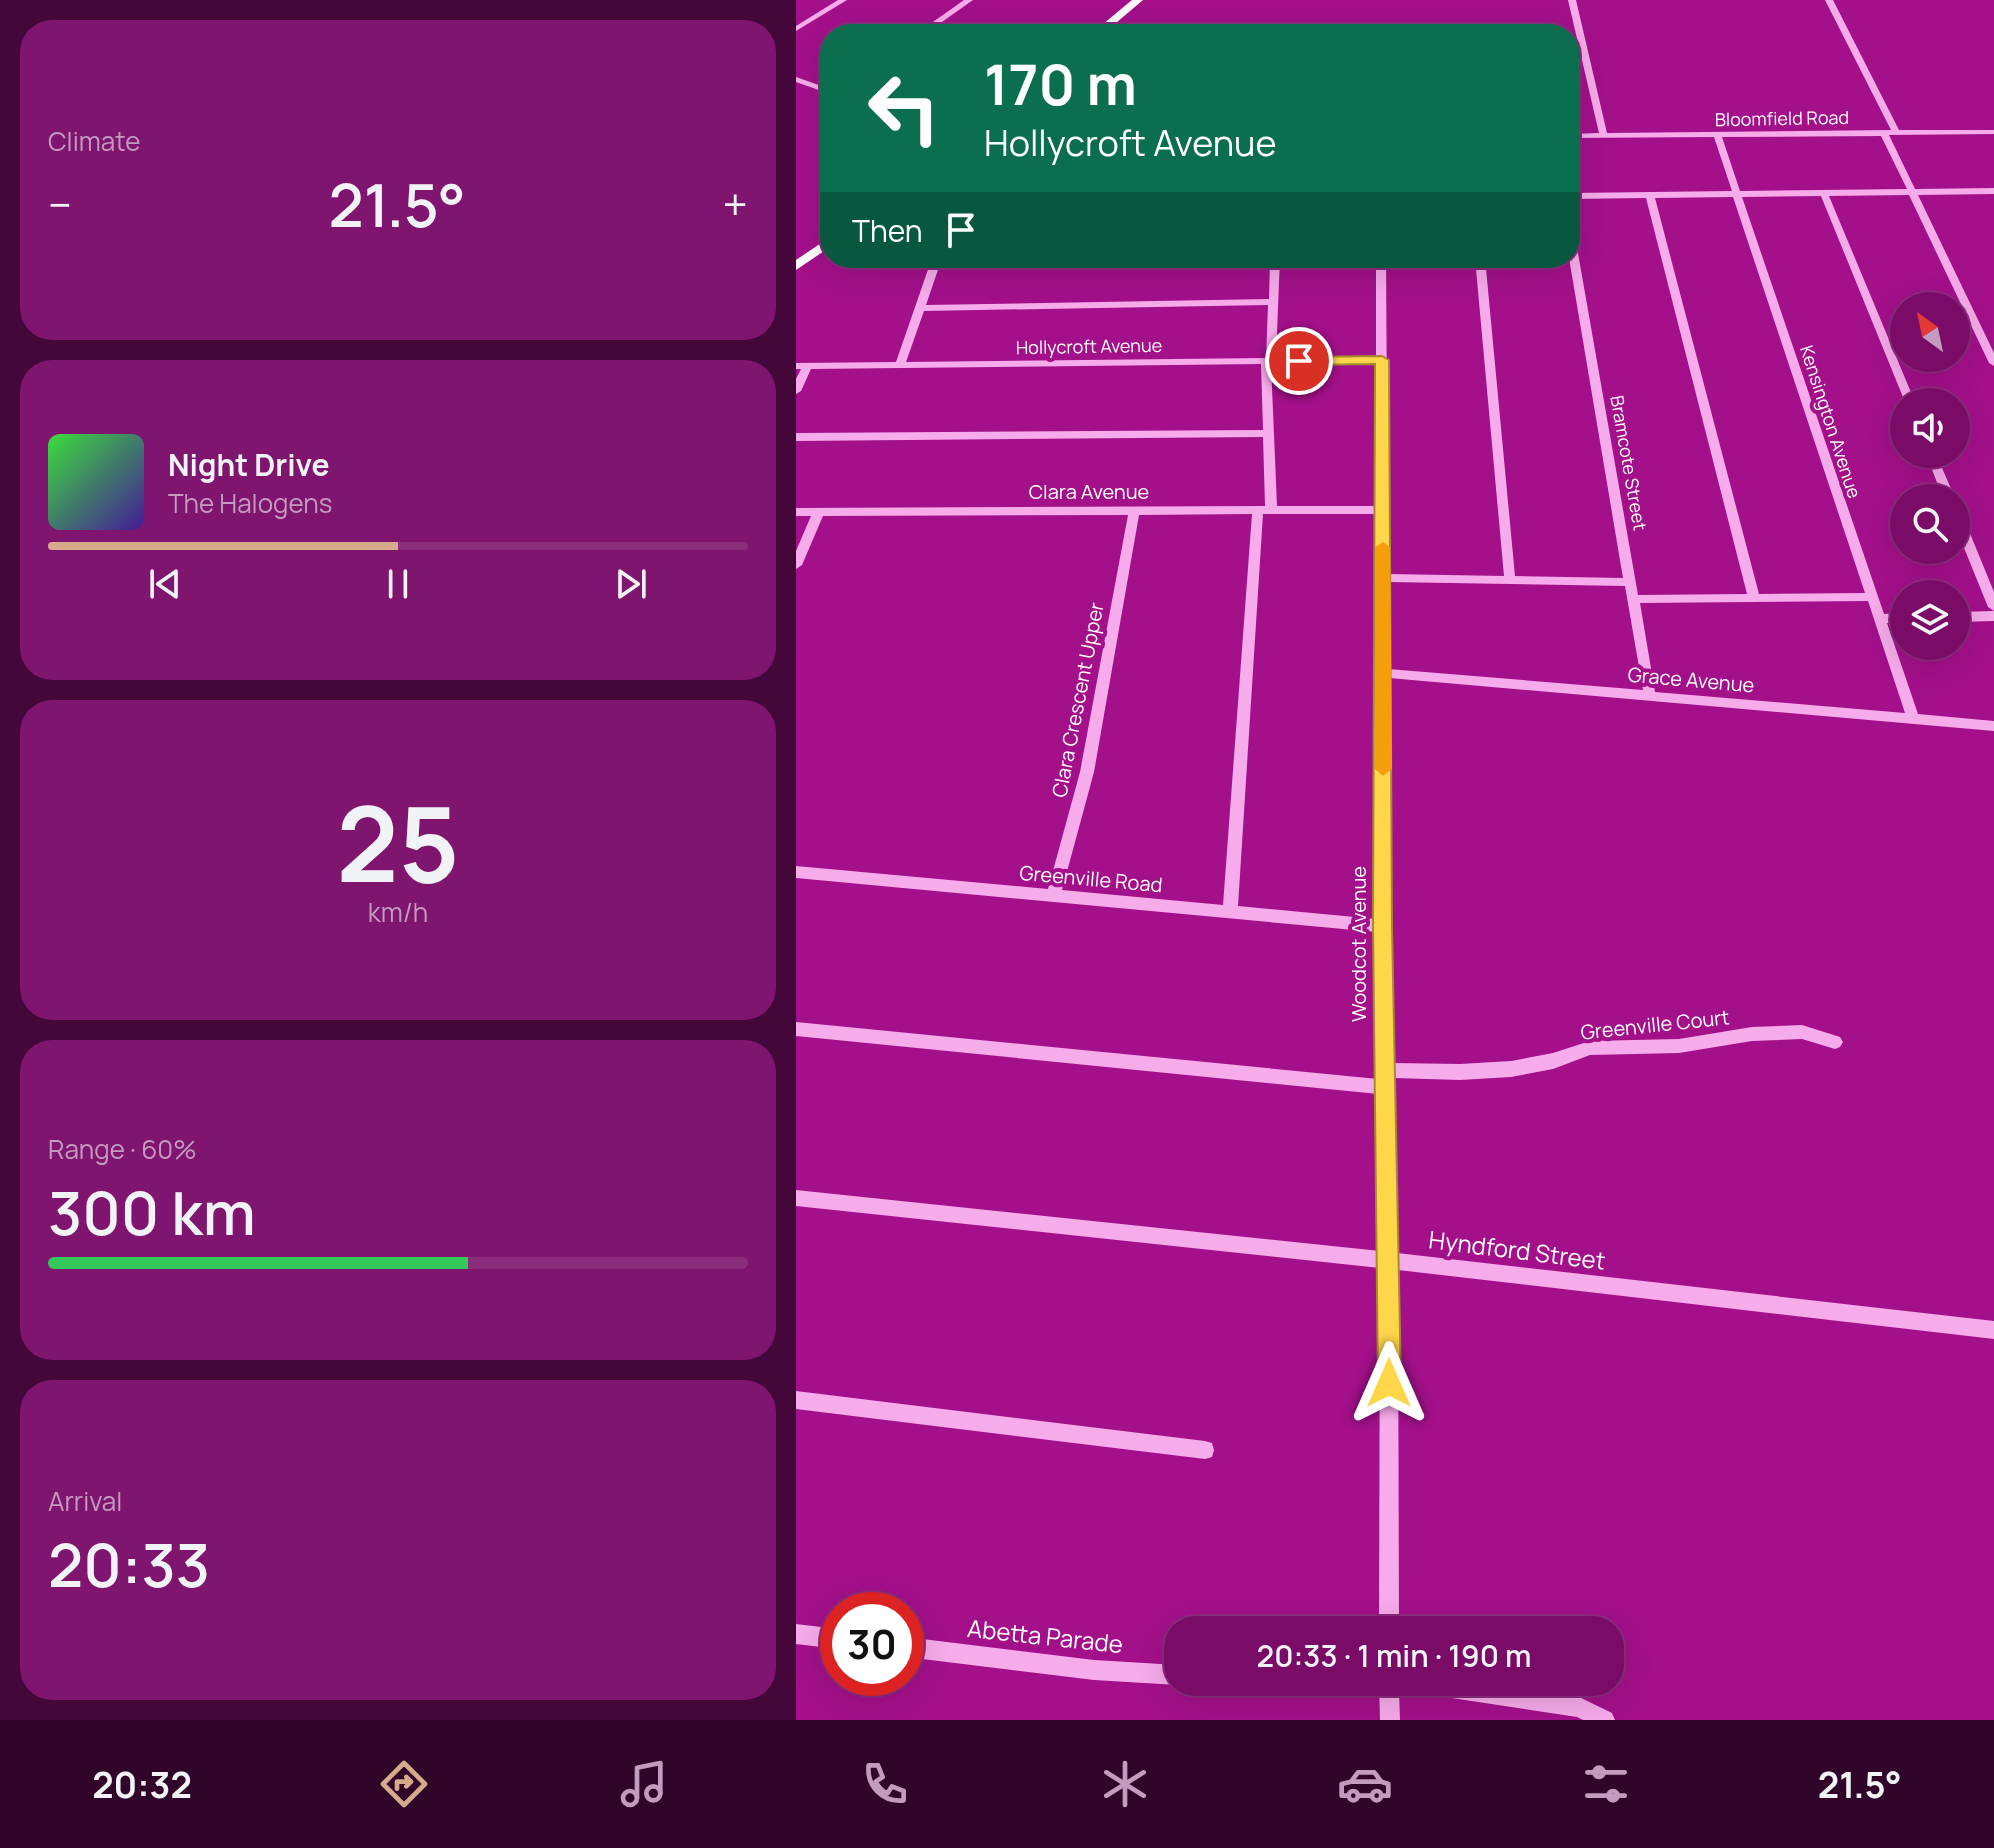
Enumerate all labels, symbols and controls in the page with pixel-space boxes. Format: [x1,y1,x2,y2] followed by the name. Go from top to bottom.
[984,45,1137,122] text: 170 m
[852,56,956,160] icon: left
[1715,105,1849,131] street label: Bloomfield Road
[984,118,1276,167] text: Hollycroft Avenue
[48,123,140,159] text: Climate
[329,163,466,245] text: 21.5°
[48,174,72,234] text: −
[723,174,748,234] text: +
[939,208,983,252] icon: arrive
[852,210,923,251] text: Then
[1890,292,1970,372] north arrow
[1890,292,1970,660] map controls
[1265,327,1333,395] pin
[1016,333,1162,359] street label: Hollycroft Avenue
[1277,339,1321,383] icon: arrive
[1795,342,1867,501] street label: Kensington Avenue
[1890,388,1970,468] button: sound
[1605,394,1653,532] street label: Bramcote Street
[168,444,330,485] text: Night Drive
[1029,478,1149,505] street label: Clara Avenue
[1890,484,1970,564] button: search
[168,485,332,521] text: The Halogens
[143,562,187,606] icon: previous
[376,562,420,606] icon: pause
[609,562,653,606] icon: next
[1890,580,1970,660] button: layers
[1045,600,1110,800] street label: Clara Crescent Upper
[1627,661,1755,698] street label: Grace Avenue
[337,771,459,913] text: 25
[1018,859,1164,898] street label: Greenville Road
[1345,866,1372,1022] street label: Woodcot Avenue
[368,894,428,930] text: km/h
[1579,1003,1731,1046] street label: Greenville Court
[48,1131,197,1167] text: Range · 60%
[48,1171,256,1253] text: 300 km
[1427,1222,1607,1277] street label: Hyndford Street
[1347,1341,1431,1425] position arrow
[48,1483,122,1519] text: Arrival
[48,1523,210,1605] text: 20:33
[820,1592,924,1696] speed limit sign: 30
[966,1611,1125,1660] street label: Abetta Parade
[1257,1635,1531,1676] text: 20:33 · 1 min · 190 m
[376,1756,432,1812] icon: directions
[616,1756,672,1812] icon: music
[857,1756,913,1812] icon: phone
[1097,1756,1153,1812] icon: climate
[1337,1756,1393,1812] icon: car
[1578,1756,1634,1812] icon: filters
[92,1760,192,1809] text: 20:32
[1818,1760,1902,1809] text: 21.5°

